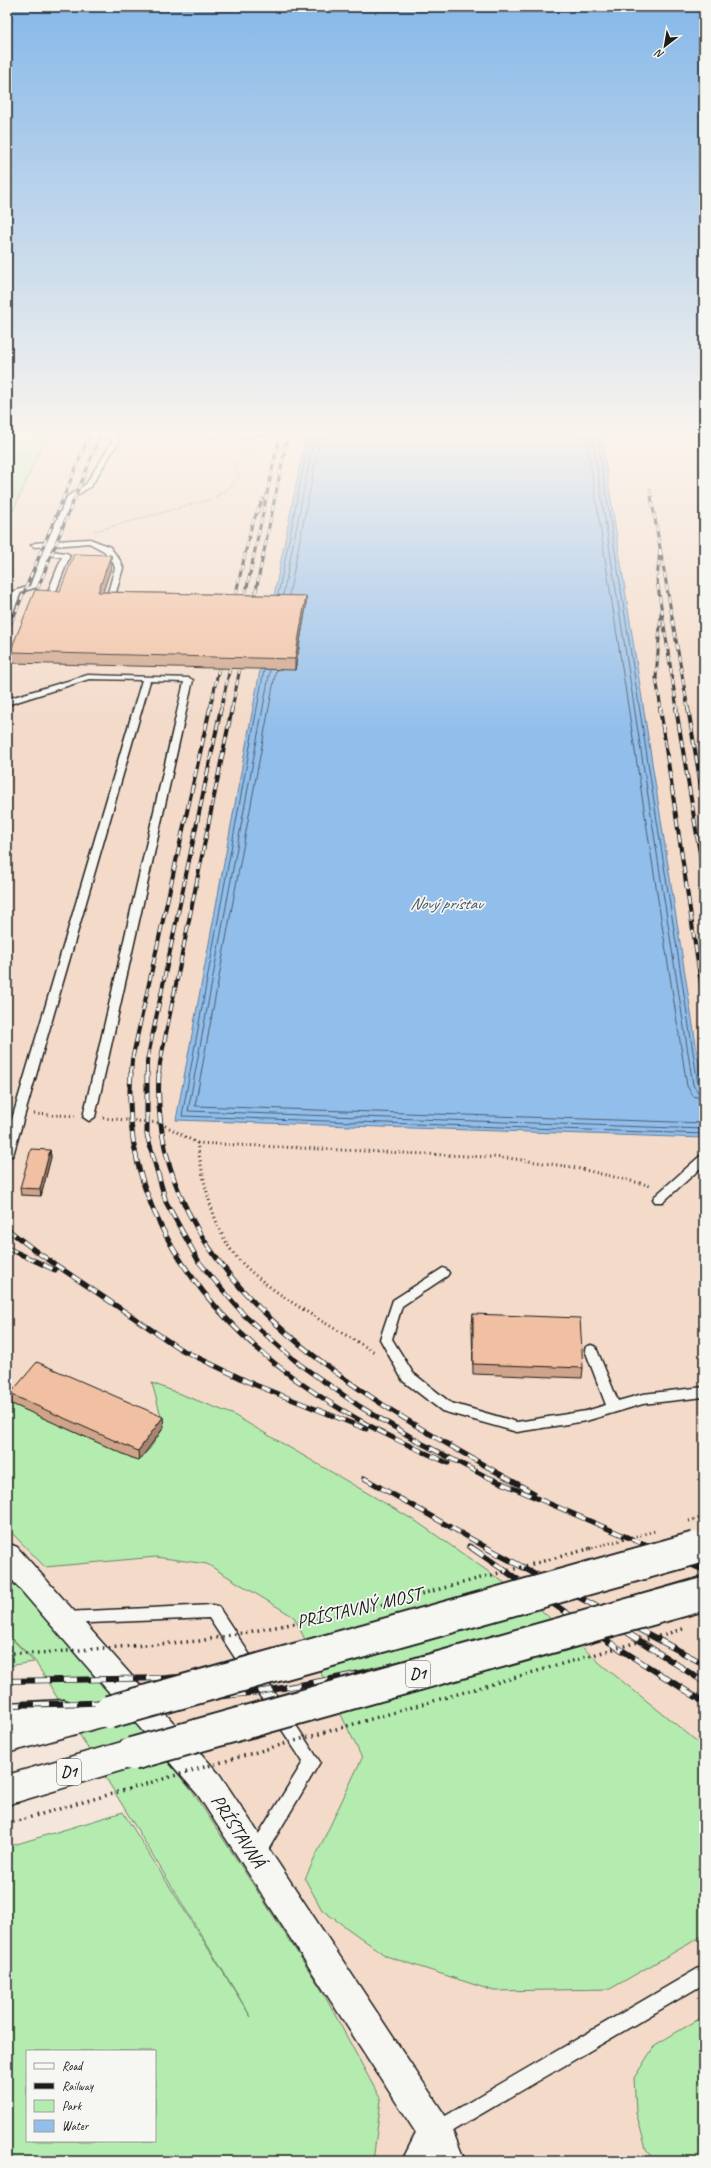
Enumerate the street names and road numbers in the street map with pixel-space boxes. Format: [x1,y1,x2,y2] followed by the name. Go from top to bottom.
[294,1581,429,1634] street label: PRÍSTAVNÝ MOST
[406,1661,430,1687] road number: D1
[57,1759,81,1785] road number: D1
[206,1790,272,1874] street label: PRÍSTAVNÁ

